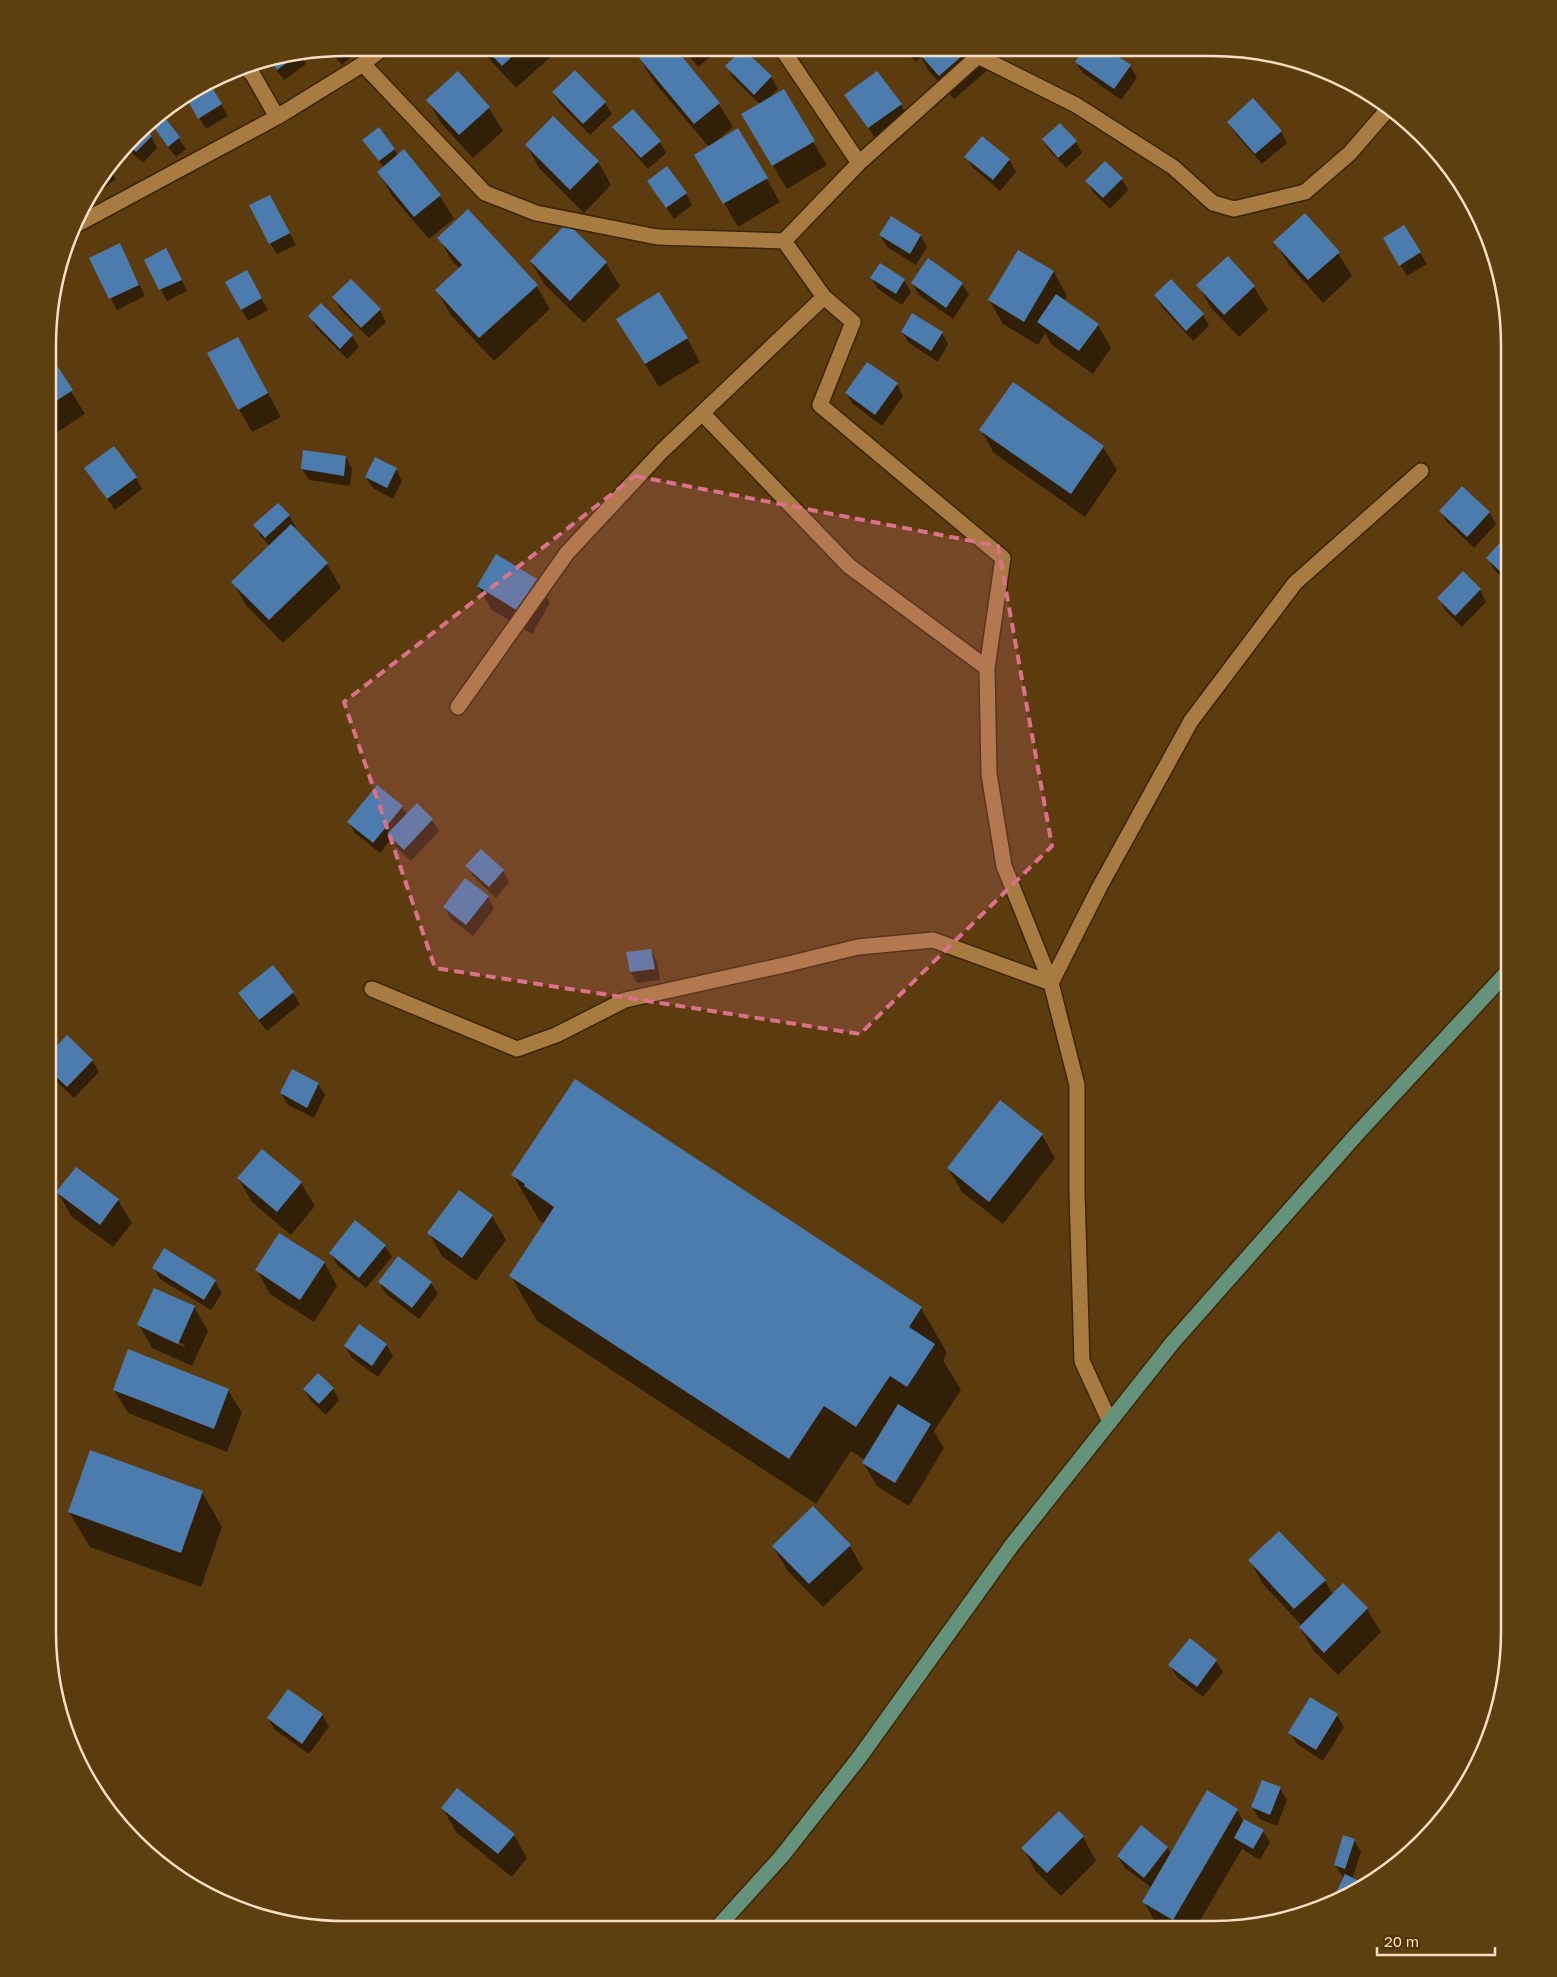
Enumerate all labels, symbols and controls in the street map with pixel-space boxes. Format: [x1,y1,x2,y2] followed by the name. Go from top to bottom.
[1377,1924,1494,1956] scale bar
[1384,1932,1419,1950] text: 20 m

